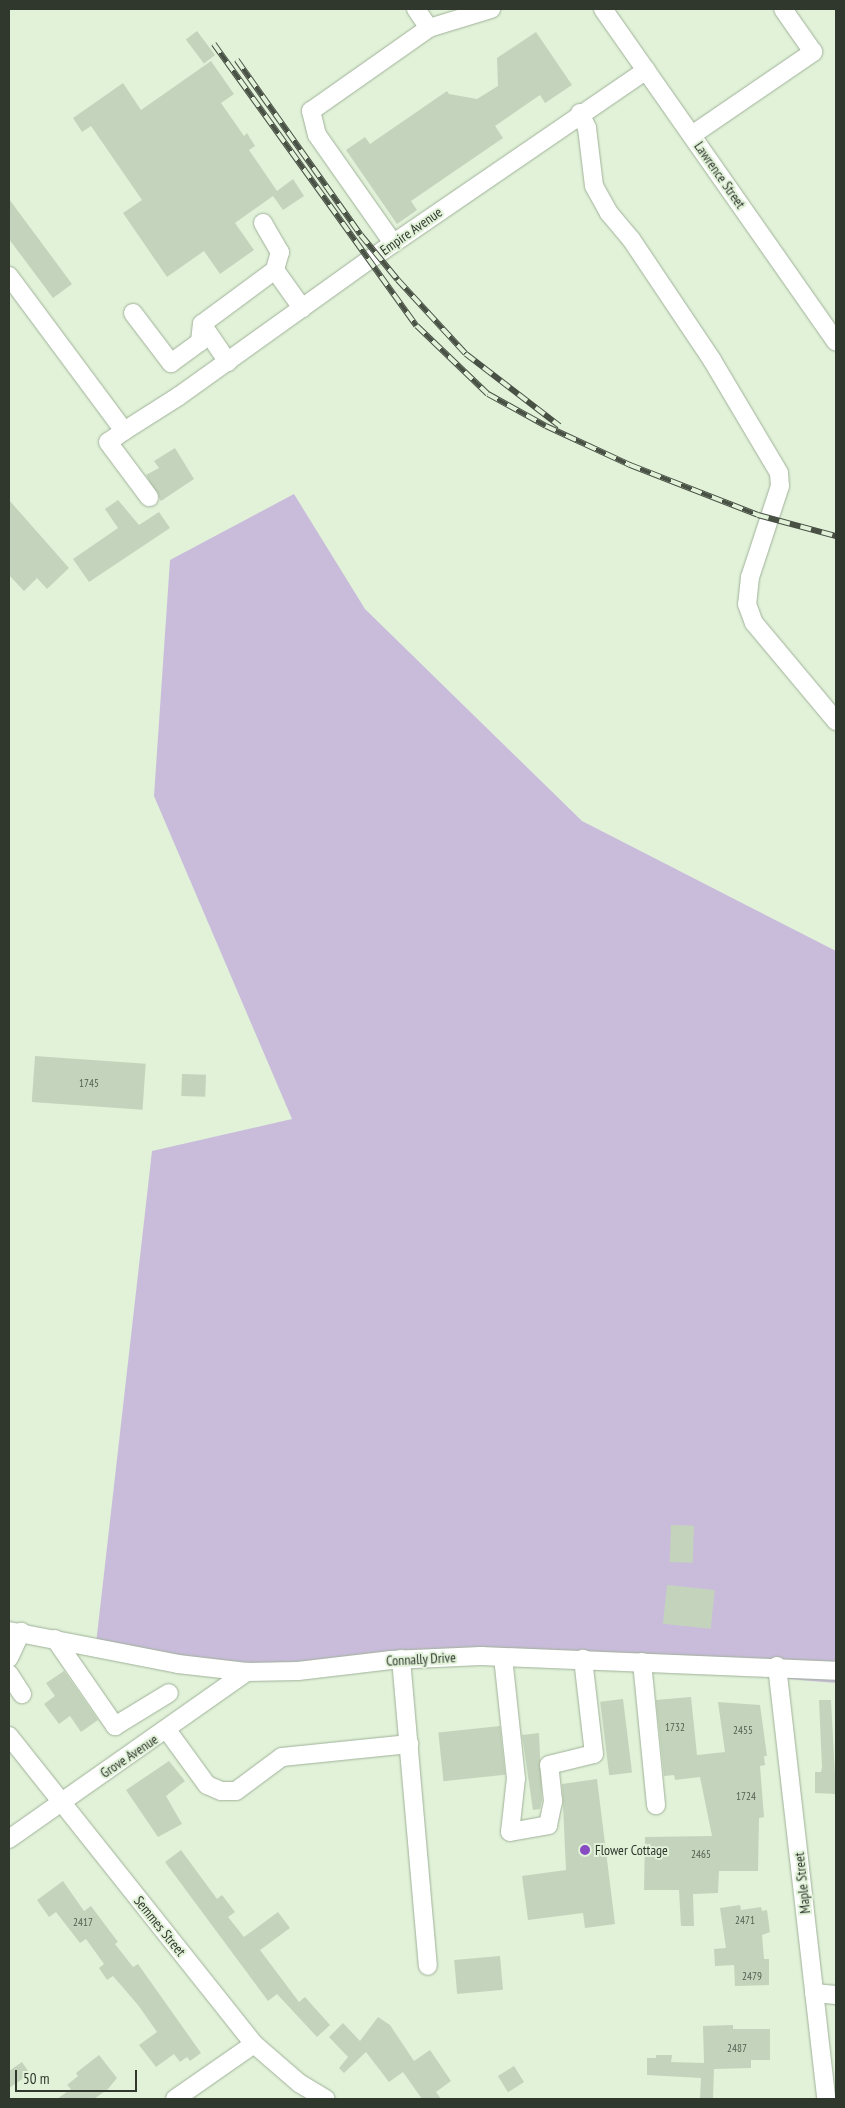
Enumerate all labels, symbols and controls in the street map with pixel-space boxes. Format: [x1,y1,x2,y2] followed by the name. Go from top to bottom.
[691,138,749,212] street label: Lawrence Street
[377,203,445,259] street label: Empire Avenue
[79,1076,99,1090] house number: 1745
[386,1649,456,1669] street label: Connally Drive
[665,1720,685,1734] house number: 1732
[733,1723,753,1737] house number: 2455
[97,1731,161,1781] street label: Grove Avenue
[736,1789,756,1803] house number: 1724
[595,1842,668,1858] place label: Flower Cottage
[579,1844,591,1856] marker: Flower Cottage
[691,1847,711,1861] house number: 2465
[790,1851,814,1915] street label: Maple Street
[131,1893,189,1959] street label: Semmes Street
[735,1913,755,1927] house number: 2471
[73,1915,93,1929] house number: 2417
[742,1969,762,1983] house number: 2479
[727,2041,747,2055] house number: 2487
[18,2060,140,2092] scale bar
[23,2069,49,2088] text: 50 m

